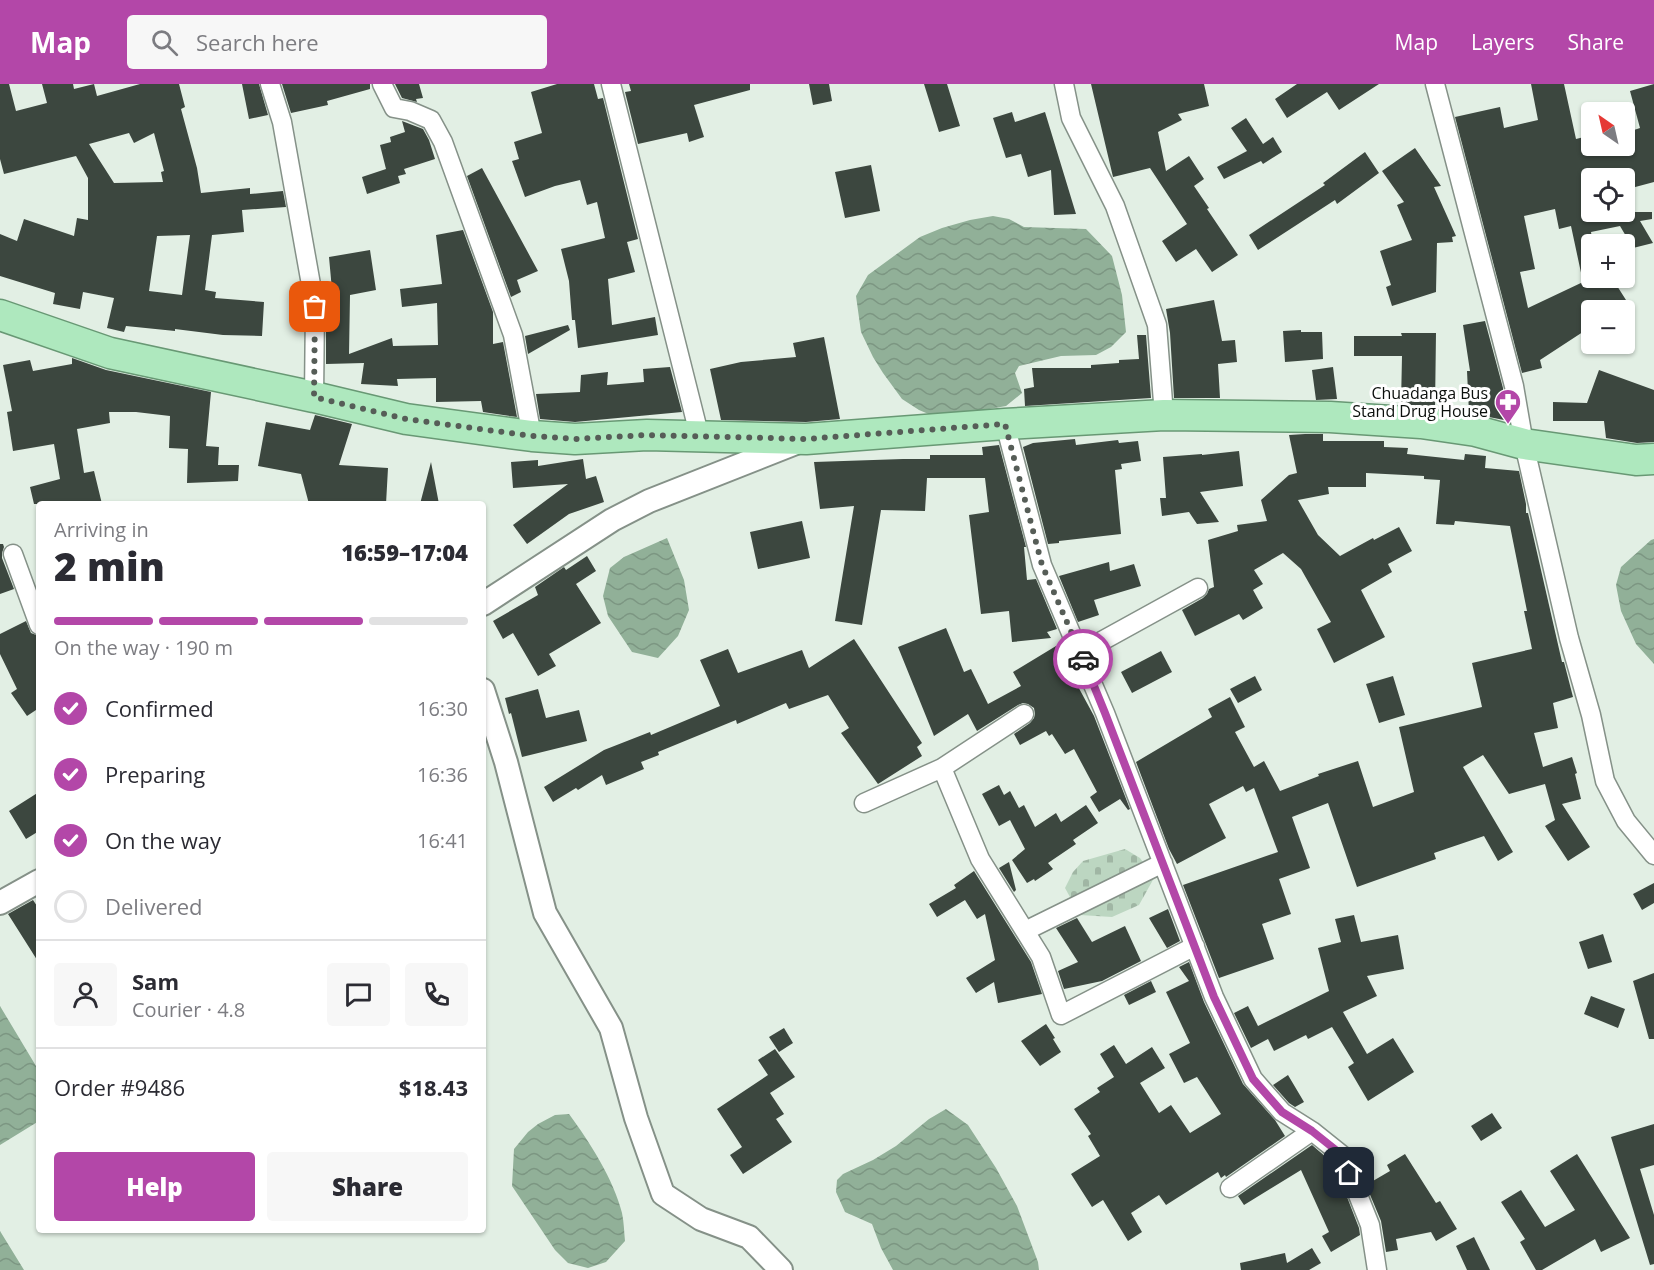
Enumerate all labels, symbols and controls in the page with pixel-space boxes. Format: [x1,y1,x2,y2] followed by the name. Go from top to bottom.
[127,15,547,69] search box
[30,23,91,61] text: Map
[148,26,181,59] icon: search
[196,27,319,57] text: Search here
[1395,28,1438,56] text: Map
[1471,28,1535,56] text: Layers
[1568,28,1624,56] text: Share
[1581,102,1635,156] north arrow
[1581,102,1635,354] map controls
[1581,168,1635,222] button: locate
[1581,234,1635,288] button: +
[289,281,340,332] pin
[298,290,331,323] icon: bag
[1581,300,1635,354] button: −
[1352,382,1488,422] place label: Chuadanga Bus Stand Drug House
[1493,387,1523,425] pharmacy icon: Chuadanga Bus Stand Drug House
[54,516,149,543] text: Arriving in
[341,537,468,567] text: 16:59–17:04
[54,539,165,592] text: 2 min
[1053,629,1113,689] courier
[54,634,233,661] text: On the way · 190 m
[1067,643,1100,676] icon: car
[54,692,87,725] icon: check
[105,693,214,723] text: Confirmed
[417,695,468,722] text: 16:30
[54,758,87,791] icon: check
[105,759,205,789] text: Preparing
[417,761,468,788] text: 16:36
[54,824,87,857] icon: check
[105,825,221,855] text: On the way
[417,827,468,854] text: 16:41
[105,891,203,921] text: Delivered
[54,963,117,1026] button: person
[327,963,390,1026] button: chat
[405,963,468,1026] button: phone
[132,966,179,996] text: Sam
[132,996,245,1023] text: Courier · 4.8
[54,1072,185,1102] text: Order #9486
[399,1072,468,1102] text: $18.43
[1323,1147,1374,1198] pin
[54,1152,255,1221] button: Help
[267,1152,468,1221] button: Share
[1332,1156,1365,1189] icon: home

